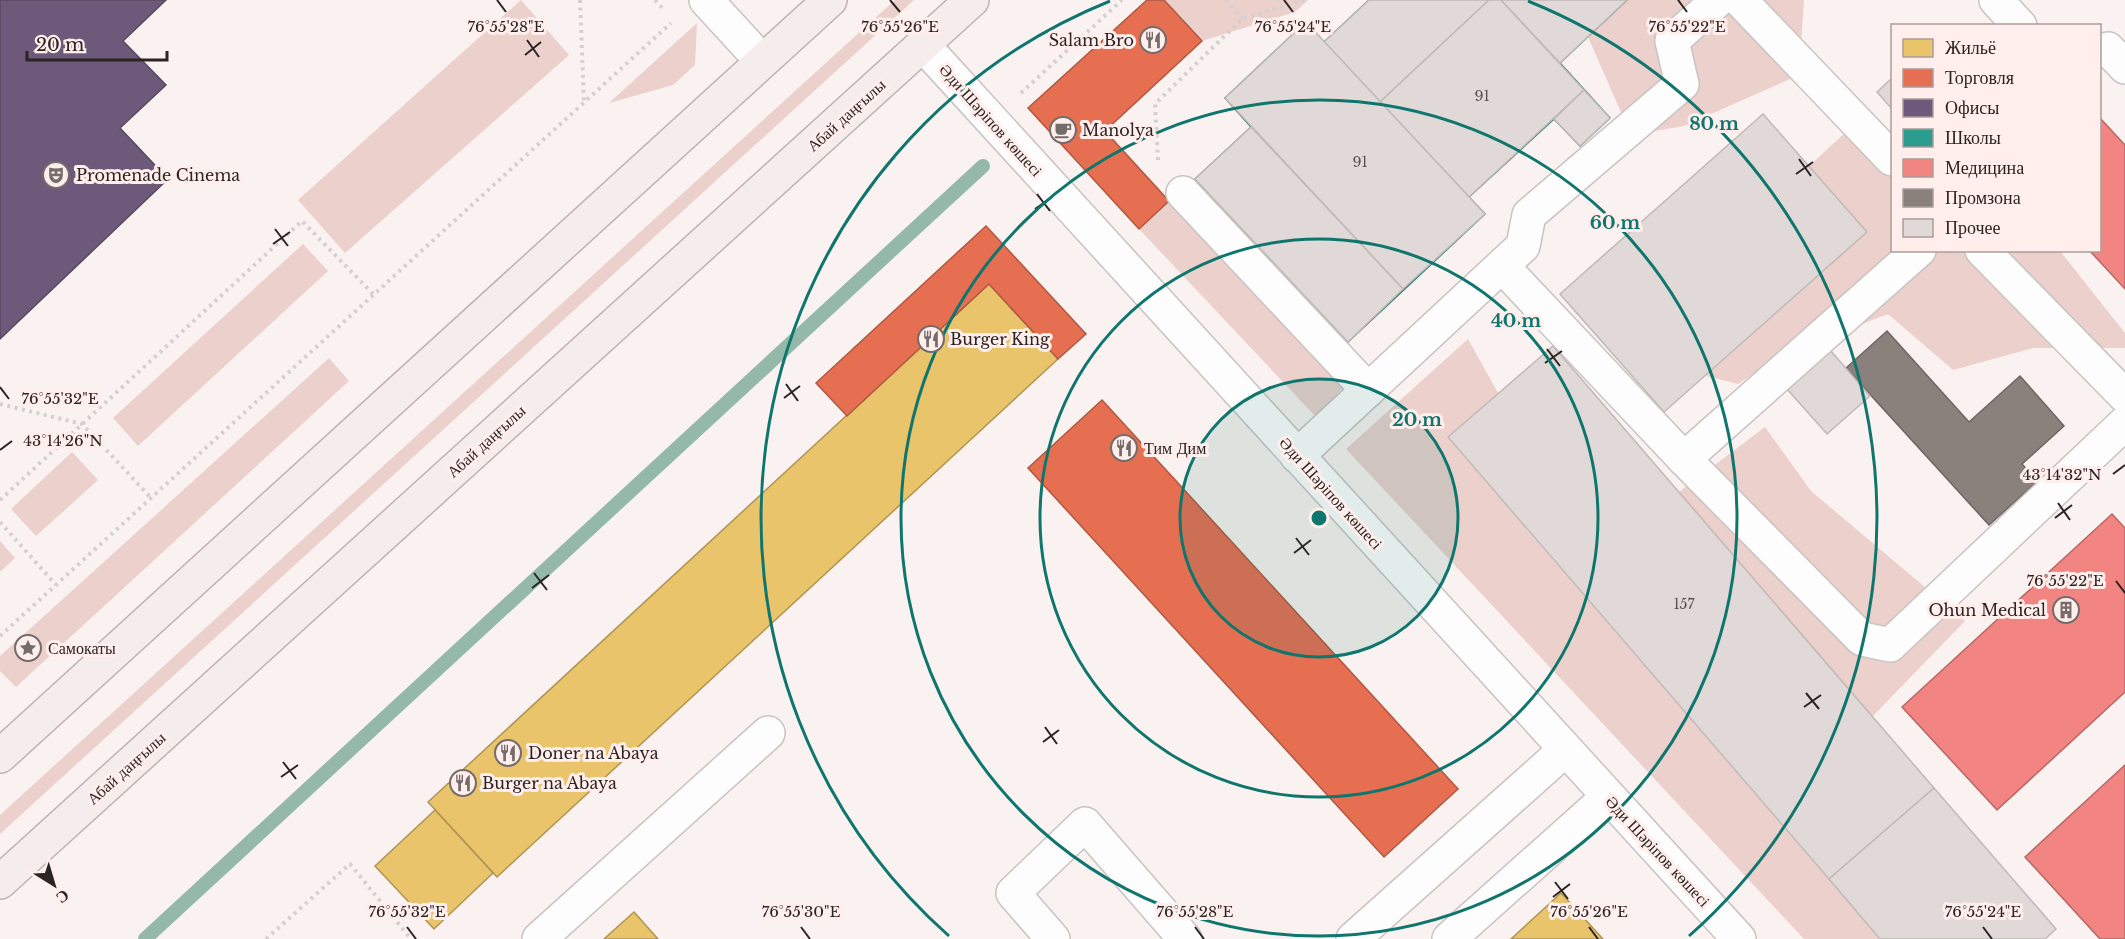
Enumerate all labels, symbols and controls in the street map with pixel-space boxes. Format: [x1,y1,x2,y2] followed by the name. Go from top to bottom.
[467,17,545,36] text: 76°55'28"E
[861,17,939,36] text: 76°55'26"E
[1255,17,1331,36] text: 76°55'24"E
[1648,17,1726,36] text: 76°55'22"E
[27,24,166,62] scale bar
[1891,24,2101,252] legend
[1138,25,1168,55] restaurant icon: Salam Bro
[1049,30,1134,50] place label: Salam Bro
[36,34,84,56] text: 20 m
[1945,37,1996,59] text: Жильё
[935,60,1047,181] street label: Әди Шәріпов көшесі
[1945,67,2014,89] text: Торговля
[803,74,890,156] street label: Абай даңғылы
[1474,87,1490,105] house number: 91
[1945,97,1999,119] text: Офисы
[1689,113,1739,135] text: 80 m
[1048,115,1078,145] cafe icon: Manolya
[1082,120,1154,140] place label: Manolya
[1945,127,2001,149] text: Школы
[1352,153,1368,171] house number: 91
[1945,157,2024,179] text: Медицина
[41,160,71,190] theatre icon: Promenade Cinema
[76,165,240,185] place label: Promenade Cinema
[1945,187,2021,209] text: Промзона
[1590,212,1640,234] text: 60 m
[1945,217,2001,239] text: Прочее
[1491,310,1541,332] text: 40 m
[916,324,946,354] restaurant icon: Burger King
[950,329,1050,349] place label: Burger King
[21,389,99,408] text: 76°55'32"E
[443,400,530,482] street label: Абай даңғылы
[1392,409,1442,431] text: 20 m
[23,431,103,450] text: 43°14'26"N
[1109,433,1139,463] restaurant icon: Тим Дим
[1275,433,1387,554] street label: Әди Шәріпов көшесі
[1144,438,1206,458] place label: Тим Дим
[2022,465,2102,484] text: 43°14'32"N
[1309,508,1329,528] centre of rings
[2026,571,2104,590] text: 76°55'22"E
[1673,595,1696,613] house number: 157
[2051,595,2081,625] building icon: Ohun Medical
[1929,600,2046,620] place label: Ohun Medical
[13,633,43,663] place icon: Самокаты
[48,638,116,658] place label: Самокаты
[83,727,170,809] street label: Абай даңғылы
[493,738,523,768] restaurant icon: Doner na Abaya
[528,743,659,763] place label: Doner na Abaya
[448,768,478,798] restaurant icon: Burger na Abaya
[482,773,617,793] place label: Burger na Abaya
[1601,791,1715,911] street label: Әди Шәріпов көшесі
[24,855,84,915] north arrow
[52,886,74,908] text: С
[368,902,446,921] text: 76°55'32"E
[762,902,840,921] text: 76°55'30"E
[1156,902,1234,921] text: 76°55'28"E
[1550,902,1628,921] text: 76°55'26"E
[1945,902,2021,921] text: 76°55'24"E

